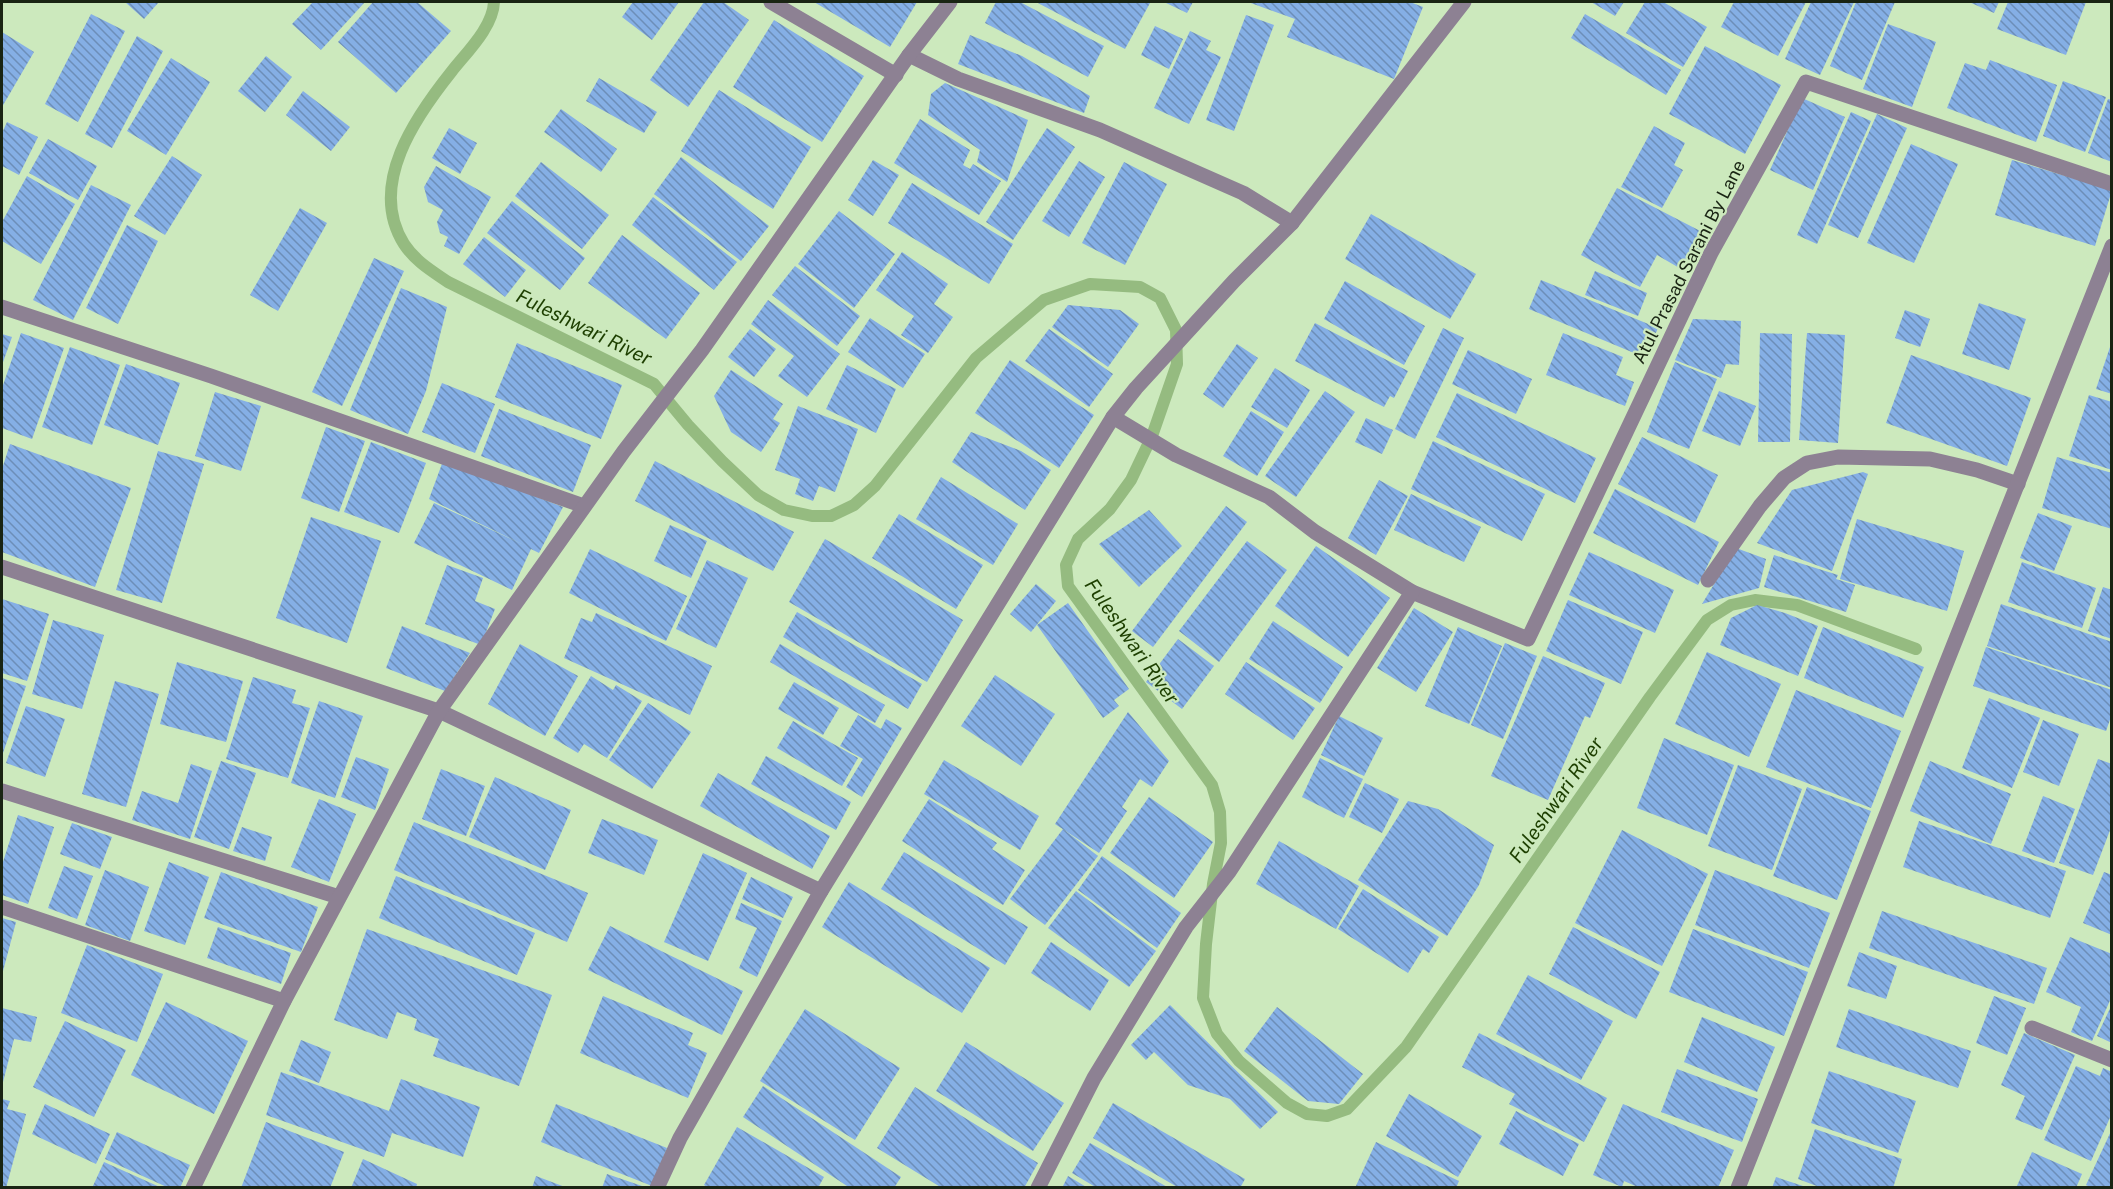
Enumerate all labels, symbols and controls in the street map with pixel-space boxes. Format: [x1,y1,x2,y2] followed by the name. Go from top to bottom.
[1628,156,1749,367] street label: Atul Prasad Sarani By Lane
[512,284,656,370] water label: Fuleshwari River
[1080,574,1185,709] water label: Fuleshwari River
[1504,732,1609,867] water label: Fuleshwari River

